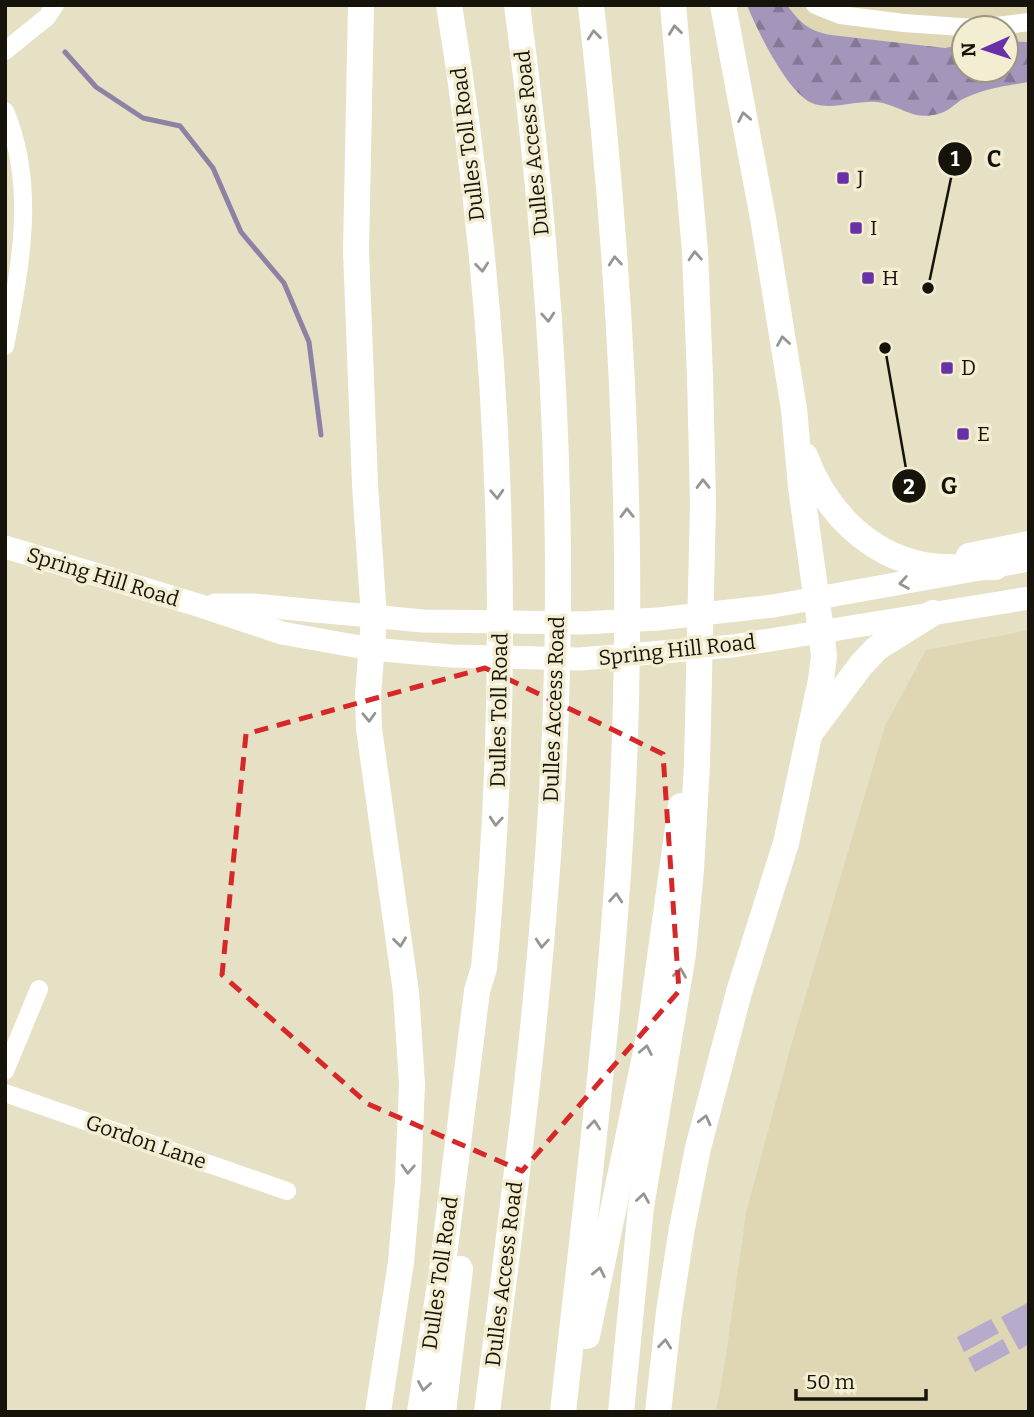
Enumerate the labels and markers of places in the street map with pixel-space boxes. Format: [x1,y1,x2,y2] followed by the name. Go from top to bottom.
[938,137,1015,181] callout: C
[856,165,864,191] place label: J
[835,170,851,186] marker: J
[870,215,877,241] place label: I
[848,220,864,236] marker: I
[882,265,899,291] place label: H
[860,270,876,286] marker: H
[961,355,976,381] place label: D
[939,360,955,376] marker: D
[977,421,990,447] place label: E
[955,426,971,442] marker: E
[891,464,971,508] callout: G

